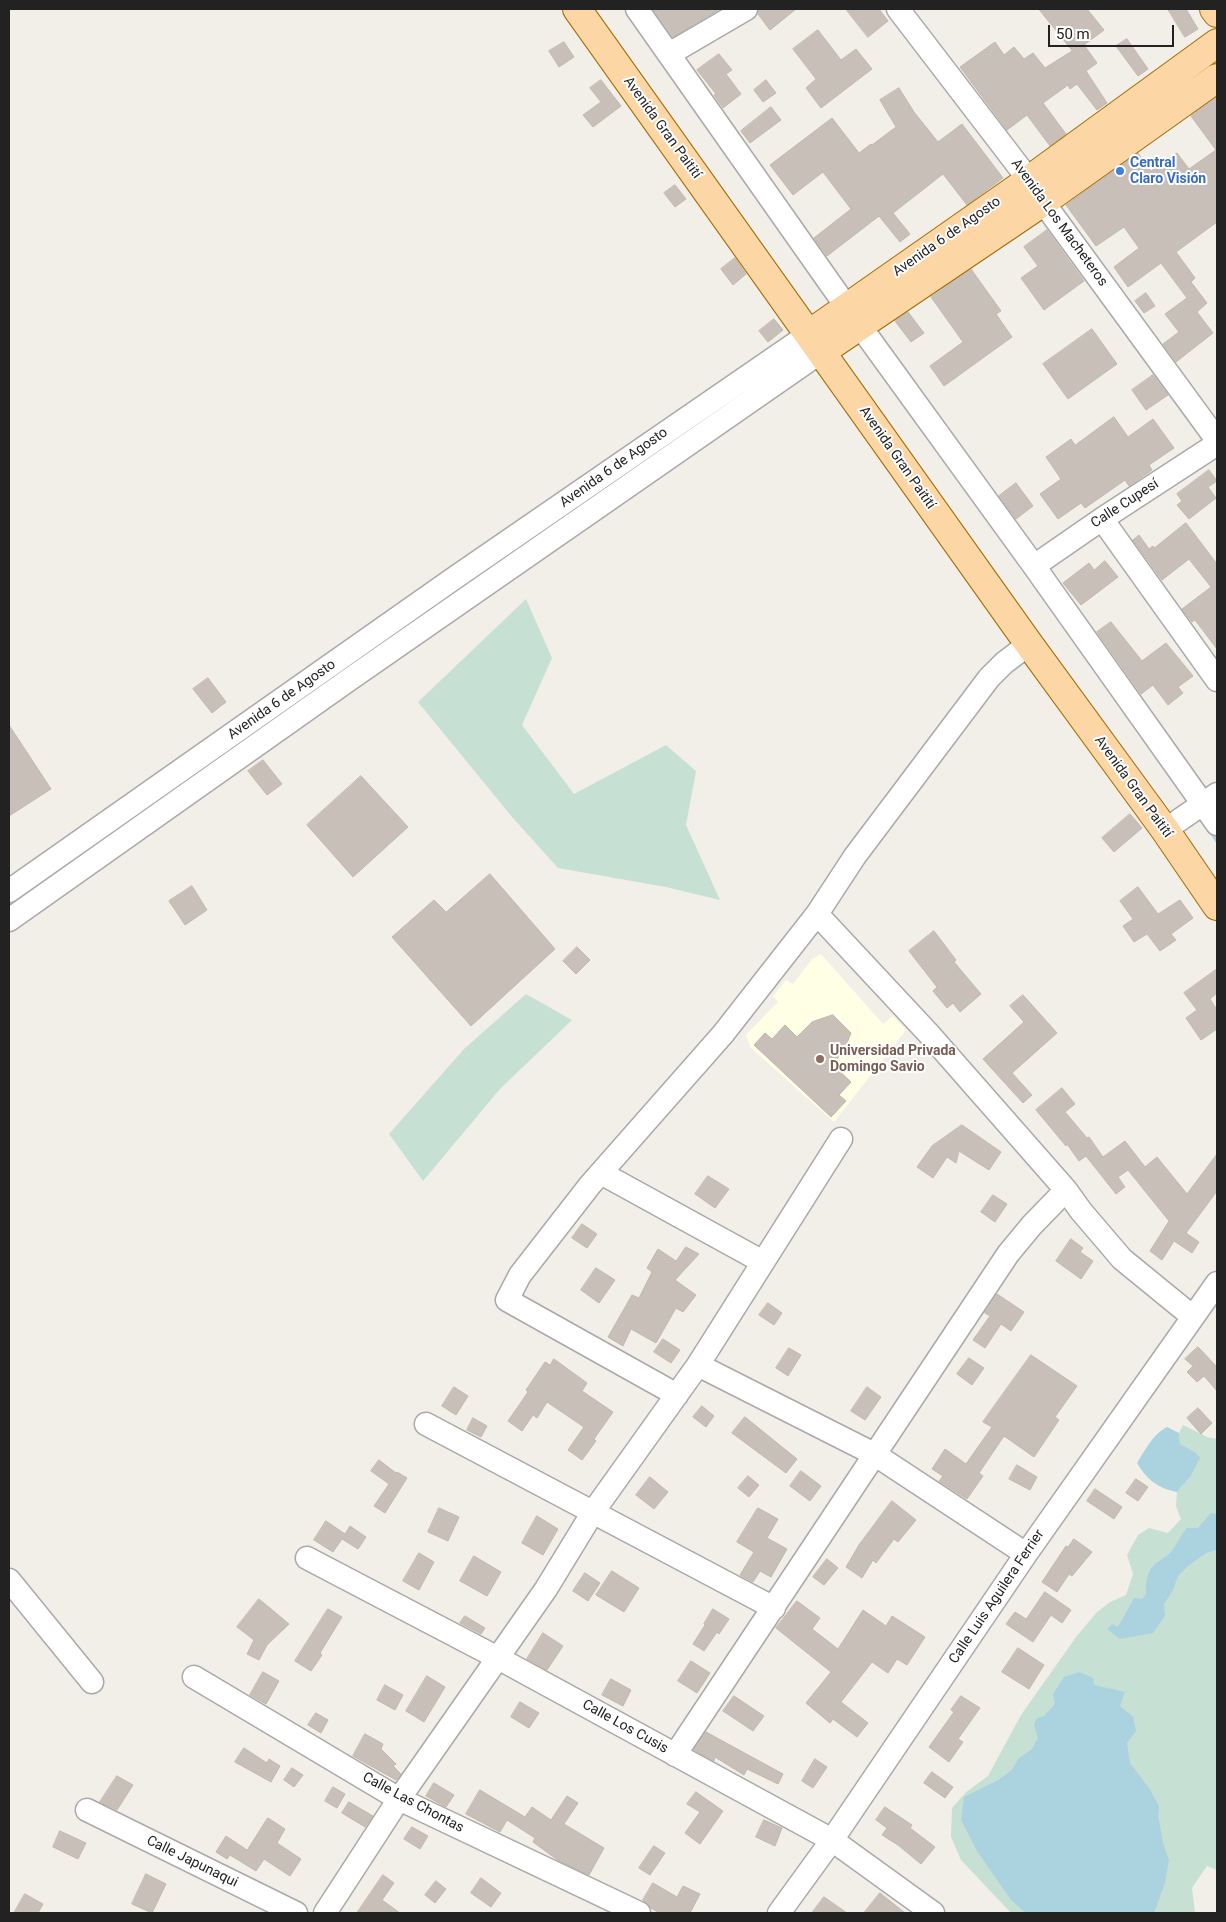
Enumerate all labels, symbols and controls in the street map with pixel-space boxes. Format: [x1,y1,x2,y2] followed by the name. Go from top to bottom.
[1051,15,1177,47] scale bar
[1056,25,1090,43] text: 50 m
[619,74,705,182] street label: Avenida Gran Paitití
[1130,155,1206,188] place label: Central Claro Visión
[1007,156,1111,290] street label: Avenida Los Macheteros
[1114,165,1126,177] marker: Central Claro Visión
[890,193,1004,281] street label: Avenida 6 de Agosto
[855,403,939,513] street label: Avenida Gran Paitití
[557,424,671,512] street label: Avenida 6 de Agosto
[1088,476,1162,532] street label: Calle Cupesí
[225,656,339,744] street label: Avenida 6 de Agosto
[1090,733,1176,841] street label: Avenida Gran Paitití
[830,1043,956,1076] place label: Universidad Privada Domingo Savio
[814,1053,826,1065] marker: Universidad Privada Domingo Savio
[946,1527,1048,1667] street label: Calle Luis Aguilera Ferrier
[579,1697,671,1757] street label: Calle Los Cusis
[360,1769,466,1837] street label: Calle Las Chontas
[143,1833,241,1891] street label: Calle Japunaqui

